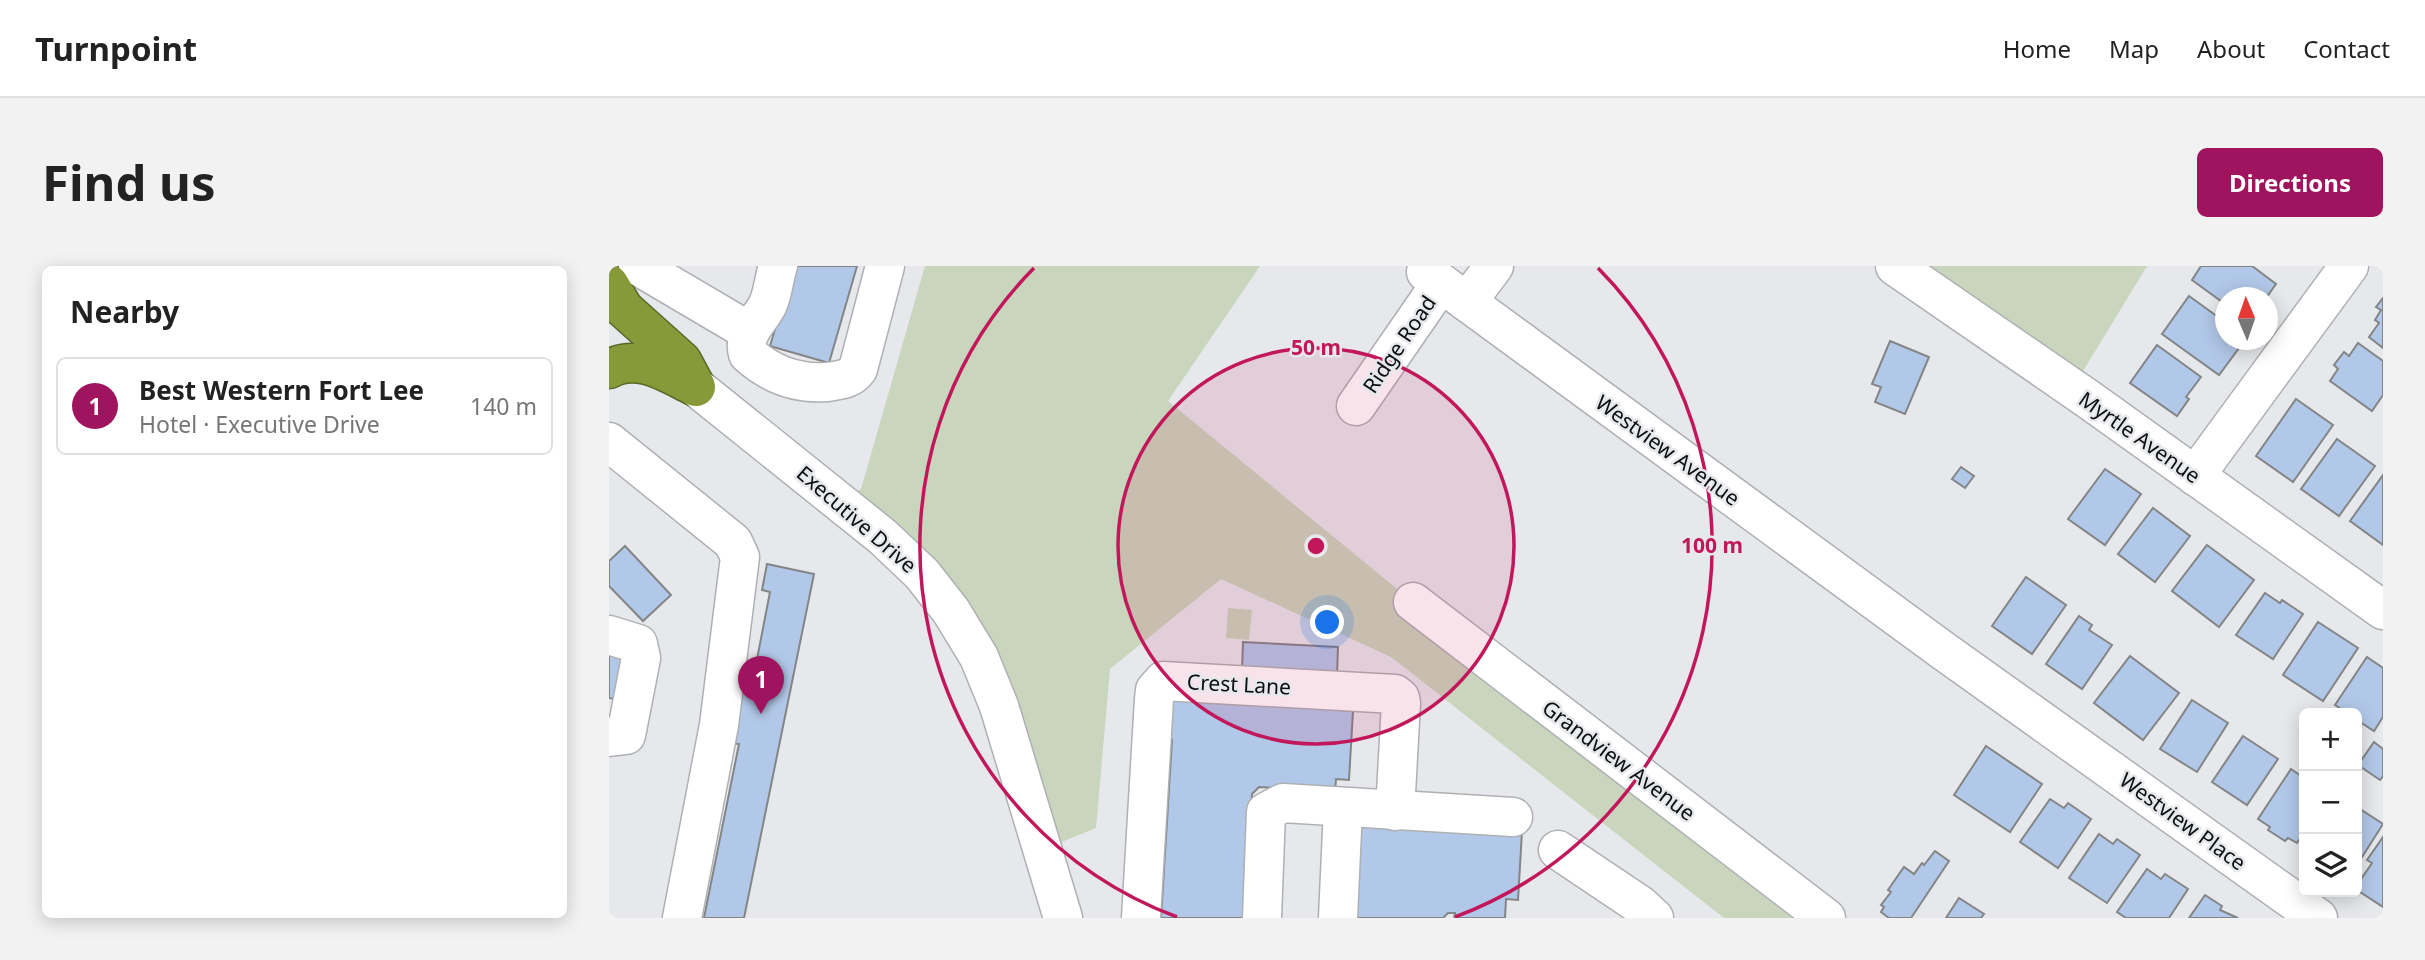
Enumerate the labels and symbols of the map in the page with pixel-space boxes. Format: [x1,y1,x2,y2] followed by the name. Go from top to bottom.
[2215,287,2278,350] north arrow
[1356,290,1442,398] street label: Ridge Road
[1291,333,1341,361] text: 50 m
[2074,385,2206,489] street label: Myrtle Avenue
[1590,388,1746,512] street label: Westview Avenue
[791,459,923,579] street label: Executive Drive
[1681,531,1743,559] text: 100 m
[1304,534,1328,558] centre of rings
[1310,605,1344,639] your location
[738,656,784,714] pin: 1
[1186,667,1292,701] street label: Crest Lane
[1537,693,1701,827] street label: Grandview Avenue
[2114,766,2252,876] street label: Westview Place

